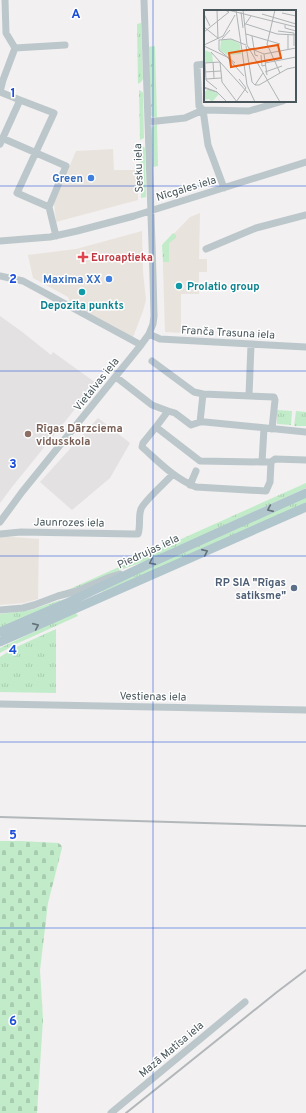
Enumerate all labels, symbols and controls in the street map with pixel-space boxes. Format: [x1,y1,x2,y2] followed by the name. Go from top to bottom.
[71,7,81,23] text: A
[204,10,296,102] inset map
[10,86,16,102] text: 1
[131,143,147,193] street label: Sesku iela
[52,172,83,186] place label: Green
[86,173,96,183] marker: Green
[155,173,218,205] street label: Nīcgales iela
[91,251,153,265] place label: Euroaptieka
[78,252,88,262] marker: Euroaptieka
[9,272,17,288] text: 2
[43,273,102,287] place label: Maxima XX
[104,274,114,284] marker: Maxima XX
[187,280,260,294] place label: Prolatio group
[174,281,184,291] marker: Prolatio group
[77,287,87,297] marker: Depozīta punkts
[40,299,124,313] place label: Depozīta punkts
[181,324,275,342] street label: Franča Trasuna iela
[71,355,123,414] street label: Vietalvas iela
[36,422,123,449] place label: Rīgas Dārzciema vidusskola
[23,429,33,439] marker: Rīgas Dārzciema vidusskola
[9,457,17,473] text: 3
[267,504,275,512] one-way arrow
[33,515,105,531] street label: Jaunrozes iela
[115,531,182,572] street label: Piedrujas iela
[200,549,208,557] one-way arrow
[149,557,156,565] one-way arrow
[215,576,286,603] place label: RP SIA "Rīgas satiksme"
[289,583,299,593] marker: RP SIA "Rīgas satiksme"
[31,623,39,631] one-way arrow
[9,643,17,659] text: 4
[119,689,187,705] street label: Vestienas iela
[9,828,17,844] text: 5
[9,1014,17,1030] text: 6
[136,1018,207,1081] street label: Mazā Matīsa iela

